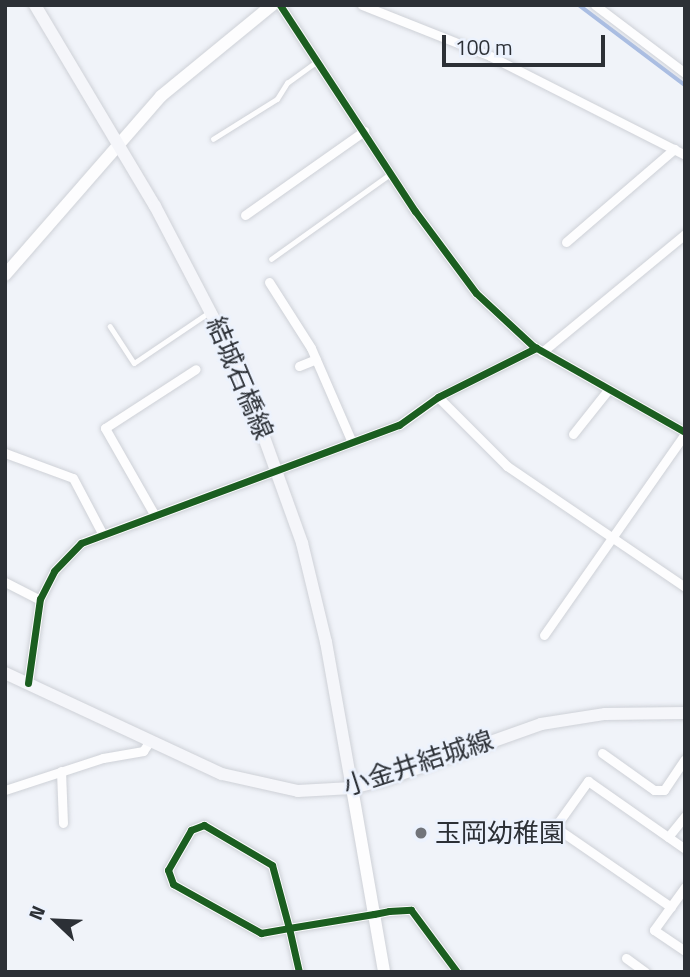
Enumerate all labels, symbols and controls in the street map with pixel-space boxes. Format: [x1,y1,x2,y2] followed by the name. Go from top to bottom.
[445,21,608,65] scale bar
[455,31,512,63] text: 100 m
[200,312,280,444] street label: 結城石橋線
[339,724,497,802] street label: 小金井結城線
[435,817,565,849] place label: 玉岡幼稚園
[413,825,429,841] marker: 玉岡幼稚園
[21,886,91,956] north arrow
[20,901,52,924] text: N

